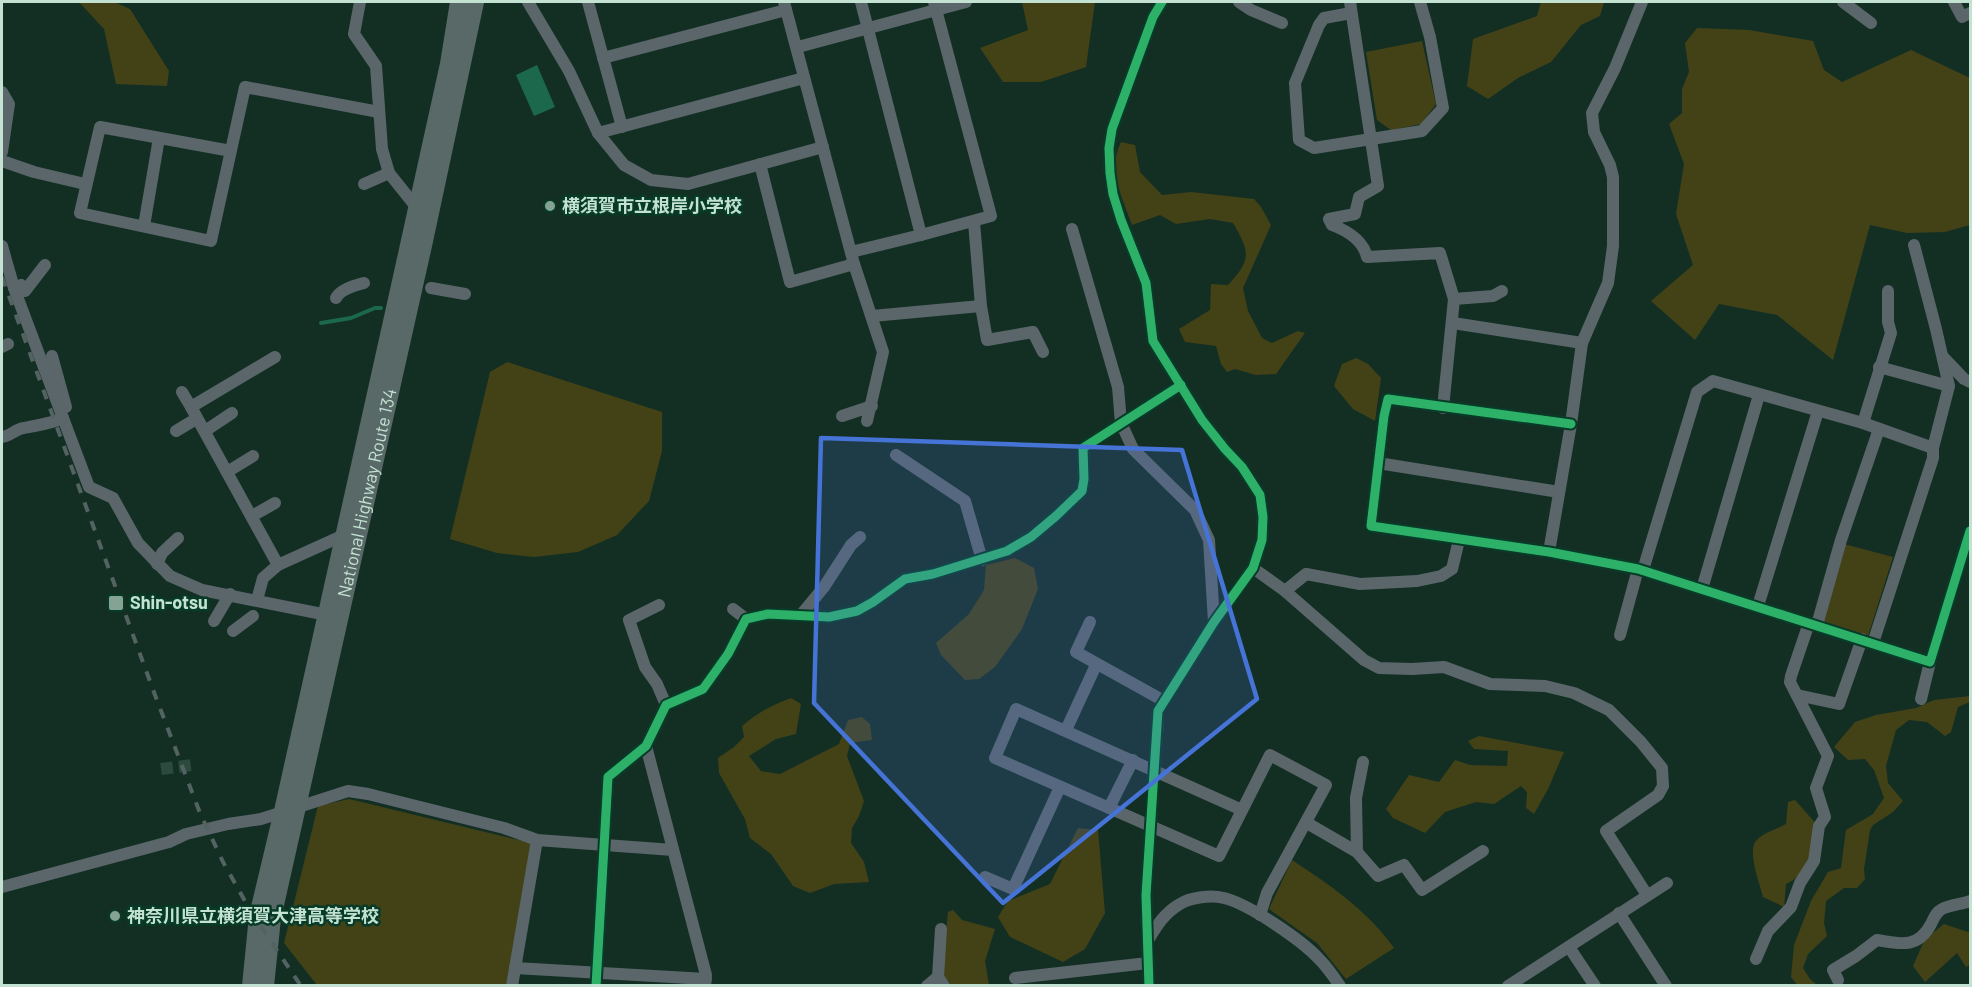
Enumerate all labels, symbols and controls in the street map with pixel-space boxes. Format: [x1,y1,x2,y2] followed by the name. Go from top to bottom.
[562,194,742,216] place label: 横須賀市立根岸小学校
[543,199,557,213] marker: 横須賀市立根岸小学校
[332,386,401,599] street label: National Highway Route 134
[130,591,208,613] place label: Shin-otsu
[107,594,125,612] marker: Shin-otsu
[127,904,379,926] place label: 神奈川県立横須賀大津高等学校
[108,909,122,923] marker: 神奈川県立横須賀大津高等学校

